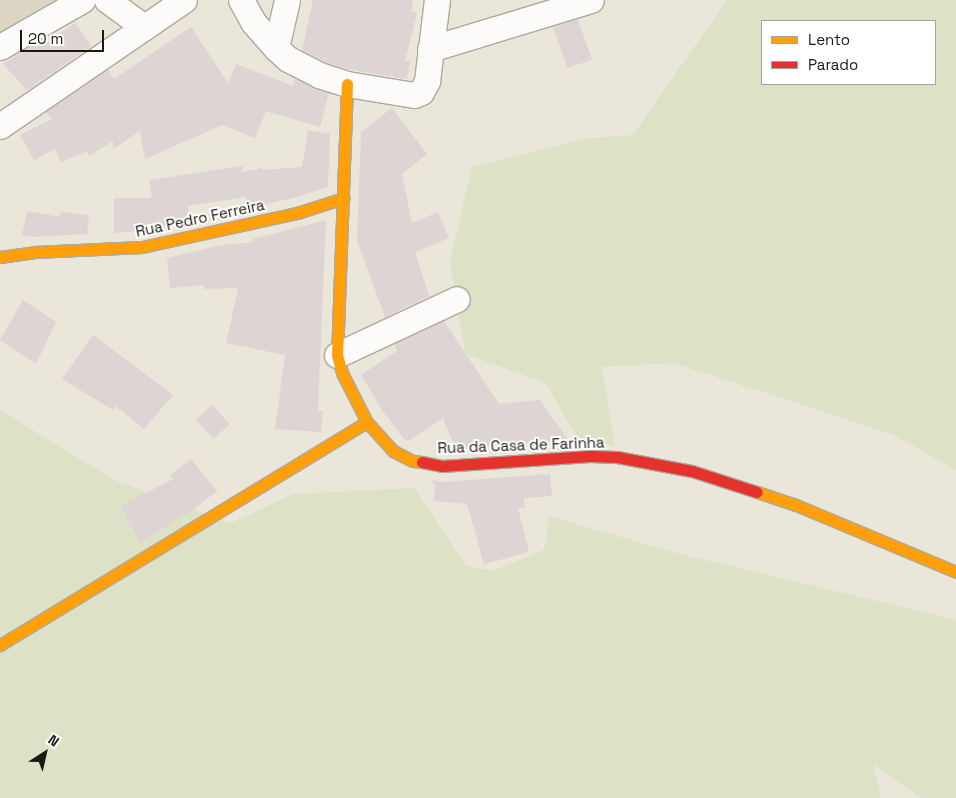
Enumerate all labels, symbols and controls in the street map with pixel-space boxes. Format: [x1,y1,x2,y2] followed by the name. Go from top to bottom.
[22,20,106,52] scale bar
[761,20,936,85] legend
[28,29,63,48] text: 20 m
[808,30,850,49] text: Lento
[808,55,858,74] text: Parado
[134,196,266,240] street label: Rua Pedro Ferreira
[437,433,605,457] street label: Rua da Casa de Farinha
[20,728,70,778] north arrow
[45,731,63,751] text: N

